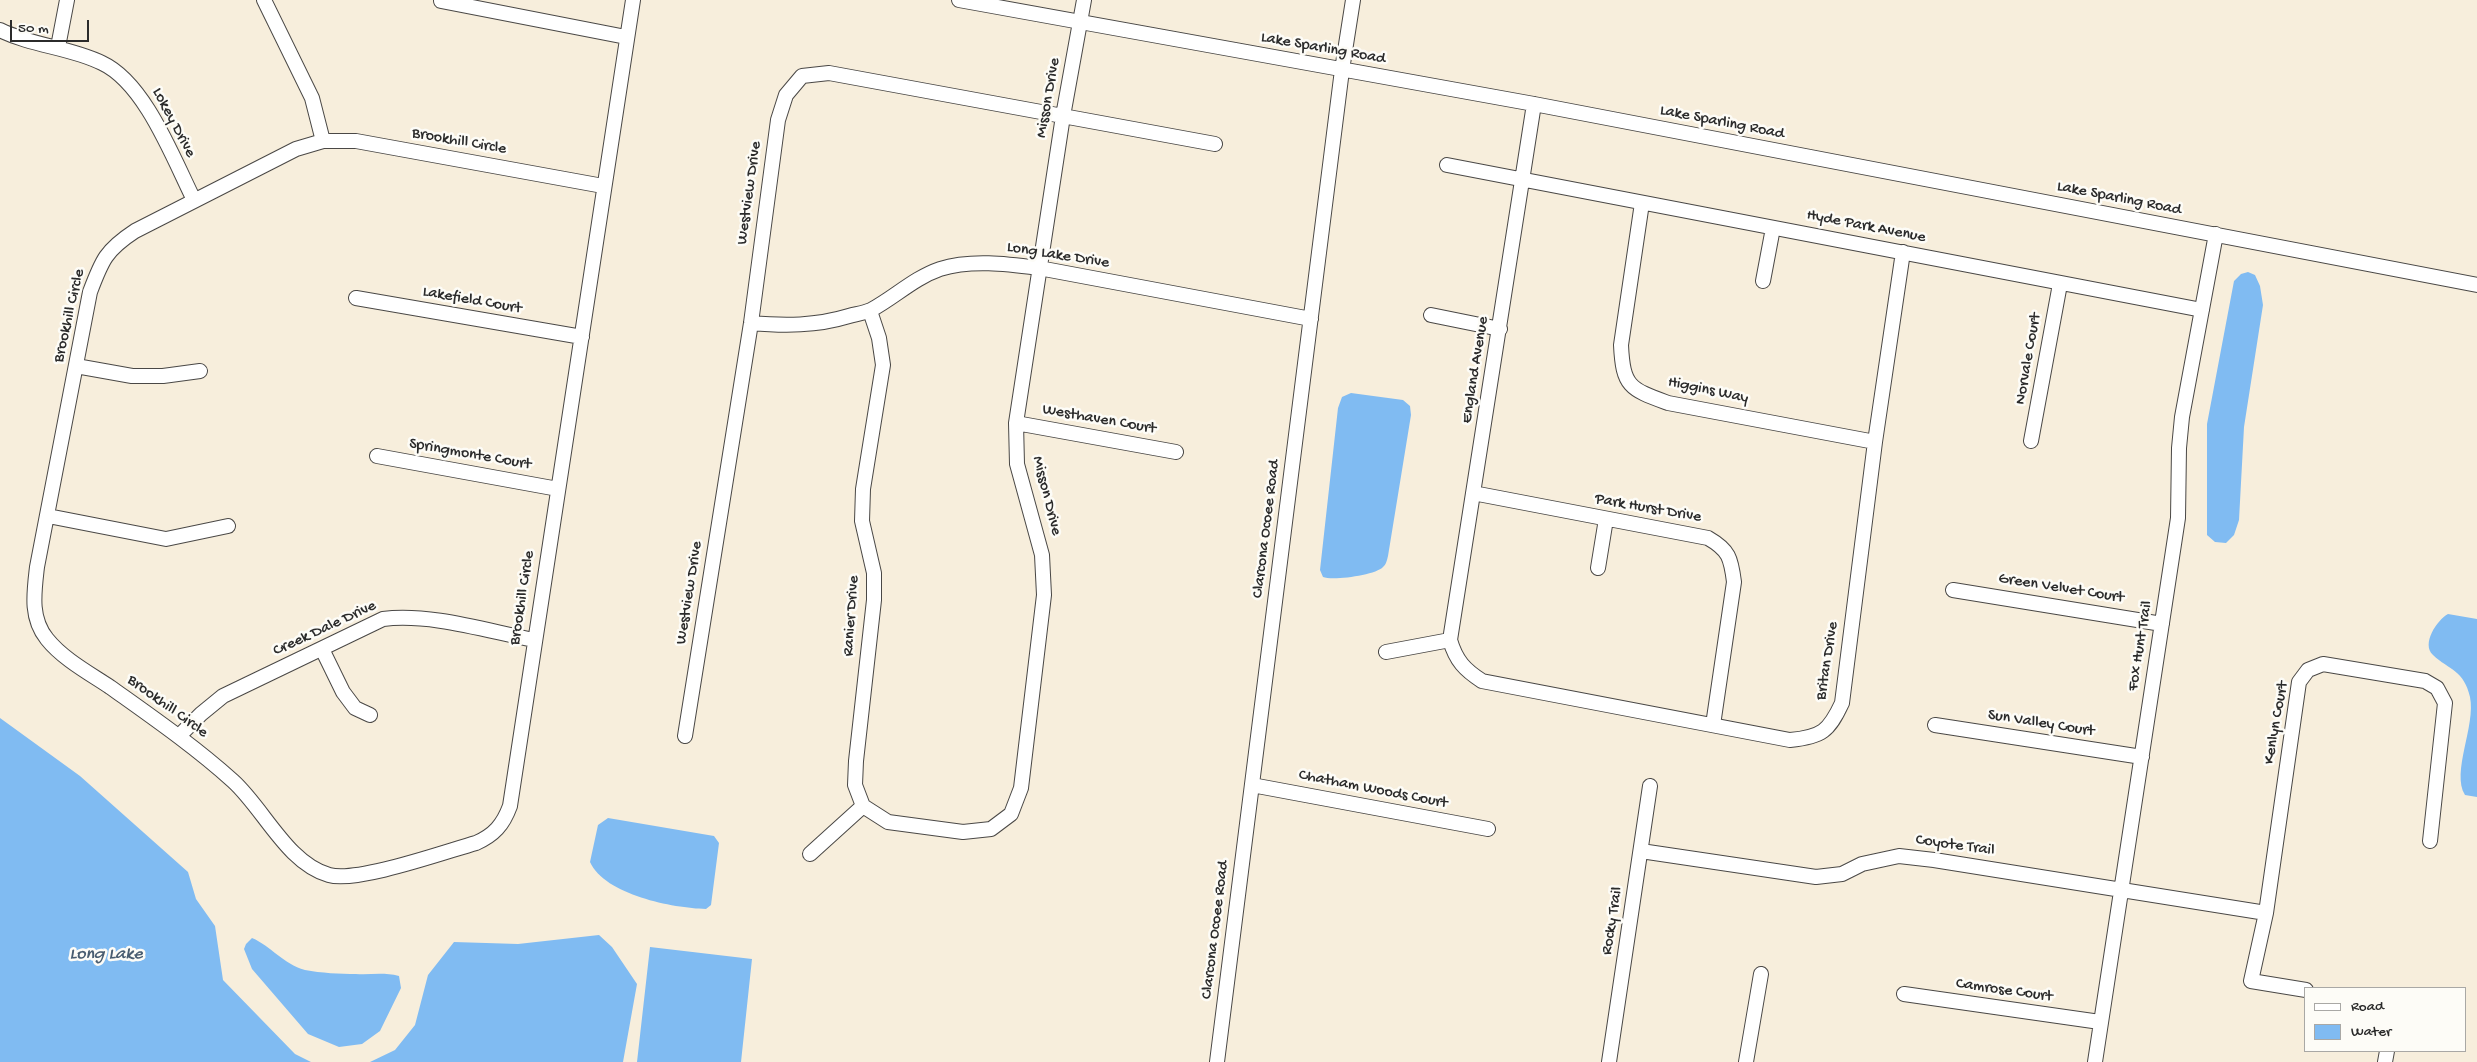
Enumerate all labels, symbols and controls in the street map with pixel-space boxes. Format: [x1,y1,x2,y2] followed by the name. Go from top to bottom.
[12,10,91,42] scale bar
[18,20,49,38] text: 50 m
[1259,29,1387,69] street label: Lake Sparling Road
[1033,56,1065,140] street label: Misson Drive
[147,85,199,161] street label: Lokey Drive
[1658,102,1786,144] street label: Lake Sparling Road
[410,124,508,160] street label: Brookhill Circle
[733,140,767,246] street label: Westview Drive
[2055,178,2183,220] street label: Lake Sparling Road
[1805,206,1927,248] street label: Hyde Park Avenue
[1005,238,1111,274] street label: Long Lake Drive
[50,267,90,365] street label: Brookhill Circle
[421,283,523,319] street label: Lakefield Court
[2012,312,2046,406] street label: Norvale Court
[1458,315,1494,425] street label: England Avenue
[1666,373,1750,409] street label: Higgins Way
[1041,401,1157,439] street label: Westhaven Court
[407,435,533,475] street label: Springmonte Court
[1027,454,1065,538] street label: Misson Drive
[1249,459,1285,599] street label: Clarcona Ocoee Road
[1593,490,1703,528] street label: Park Hurst Drive
[672,540,708,646] street label: Westview Drive
[506,549,540,647] street label: Brookhill Circle
[1997,570,2125,608] street label: Green Velvet Court
[840,575,864,657] street label: Ranier Drive
[270,597,380,661] street label: Creek Dale Drive
[2124,600,2158,692] street label: Fox Hunt Trail
[1812,620,1844,702] street label: Britan Drive
[123,671,211,743] street label: Brookhill Circle
[2260,680,2294,766] street label: Kenlyn Court
[1986,706,2096,742] street label: Sun Valley Court
[1297,766,1449,814] street label: Chatham Woods Court
[1914,831,1996,861] street label: Coyote Trail
[1198,860,1234,1000] street label: Clarcona Ocoee Road
[1598,886,1628,956] street label: Rocky Trail
[70,944,142,966] water label: Long Lake
[1954,975,2054,1007] street label: Camrose Court
[2304,987,2467,1052] legend
[2351,998,2384,1016] text: Road
[2351,1023,2391,1041] text: Water

